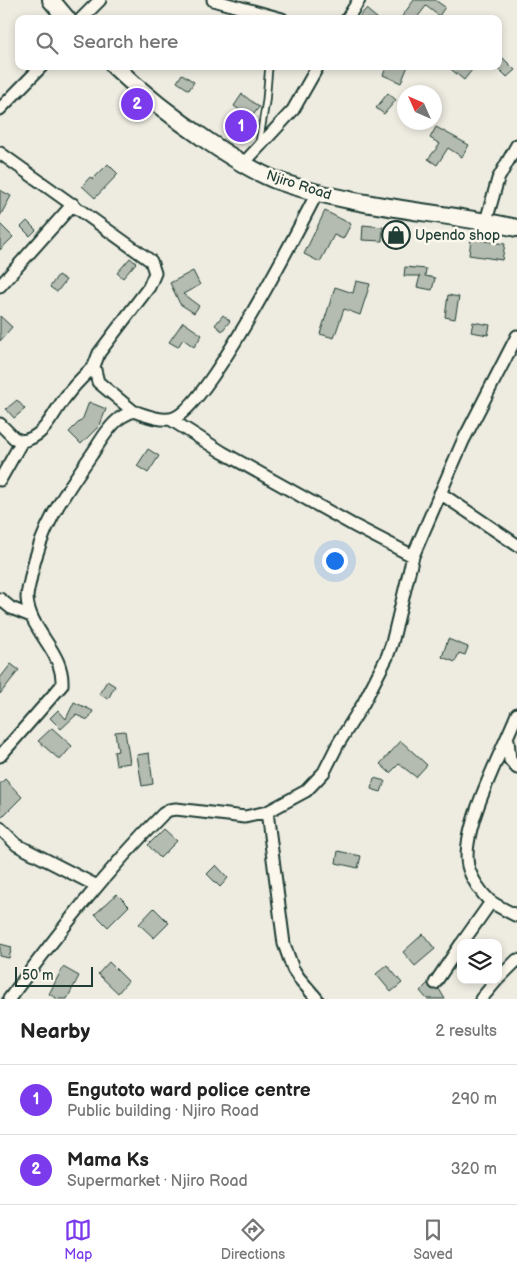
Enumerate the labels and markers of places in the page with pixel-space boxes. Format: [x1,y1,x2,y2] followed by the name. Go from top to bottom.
[121,85,153,123] pin: 2
[225,107,257,145] pin: 1
[381,220,411,250] shop icon: Upendo shop
[415,227,500,244] place label: Upendo shop

